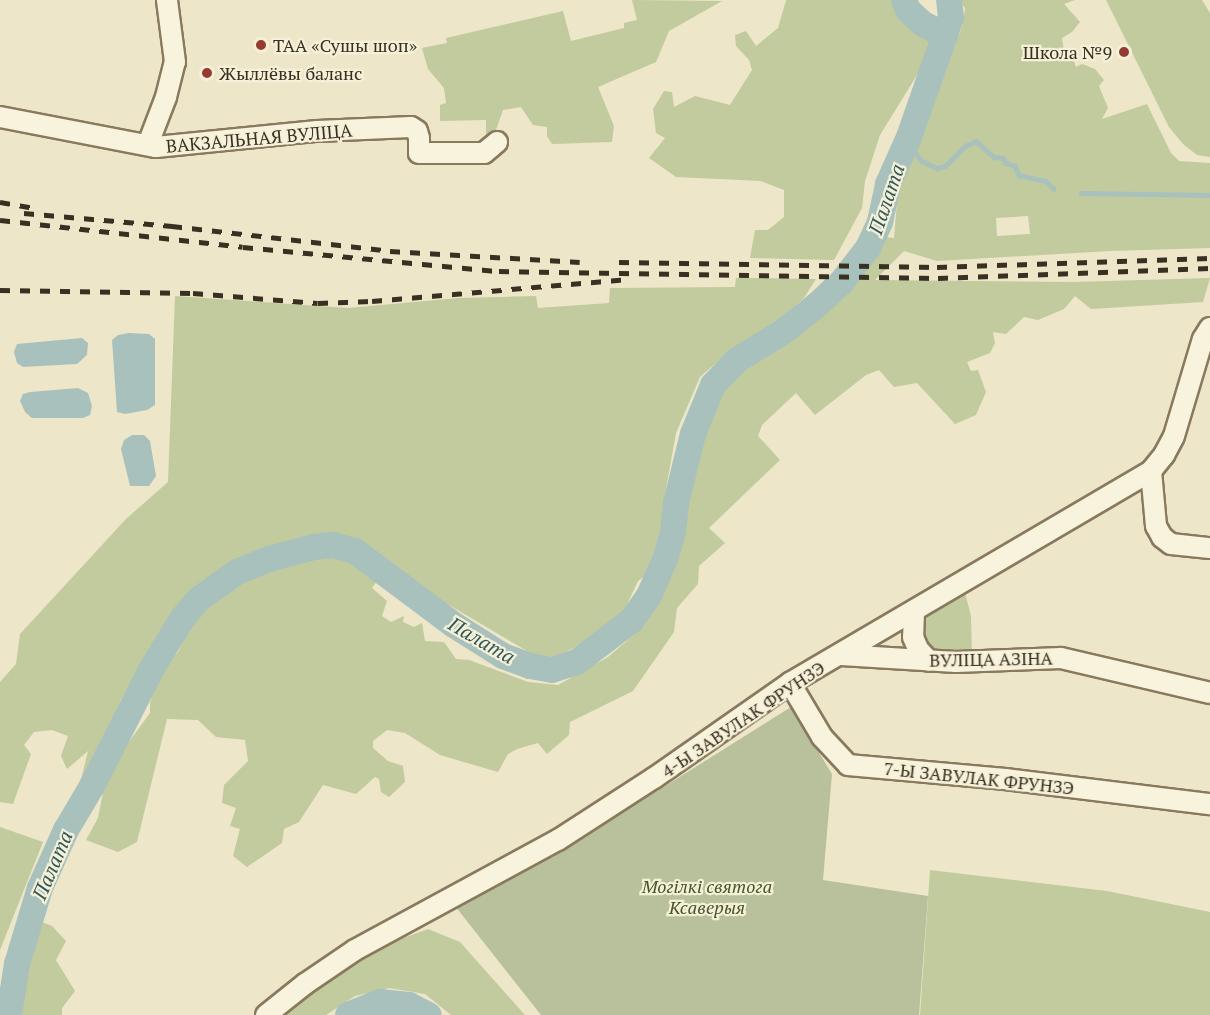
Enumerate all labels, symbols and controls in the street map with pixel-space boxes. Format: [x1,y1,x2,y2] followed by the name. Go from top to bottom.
[273,34,417,56] place label: ТАА «Сушы шоп»
[254,38,268,52] marker: ТАА «Сушы шоп»
[1023,41,1112,63] place label: Школа №9
[1117,45,1131,59] marker: Школа №9
[219,62,362,84] place label: Жыллёвы баланс
[200,66,214,80] marker: Жыллёвы баланс
[165,119,353,157] street label: ВАКЗАЛЬНАЯ ВУЛІЦА
[863,161,909,237] water label: Палата
[445,611,519,669] water label: Палата
[929,647,1053,671] street label: ВУЛІЦА АЗІНА
[657,656,829,782] street label: 4-Ы ЗАВУЛАК ФРУНЗЭ
[883,757,1075,799] street label: 7-Ы ЗАВУЛАК ФРУНЗЭ
[27,827,77,903] water label: Палата
[642,876,772,918] park label: Могілкі святога Ксаверыя

